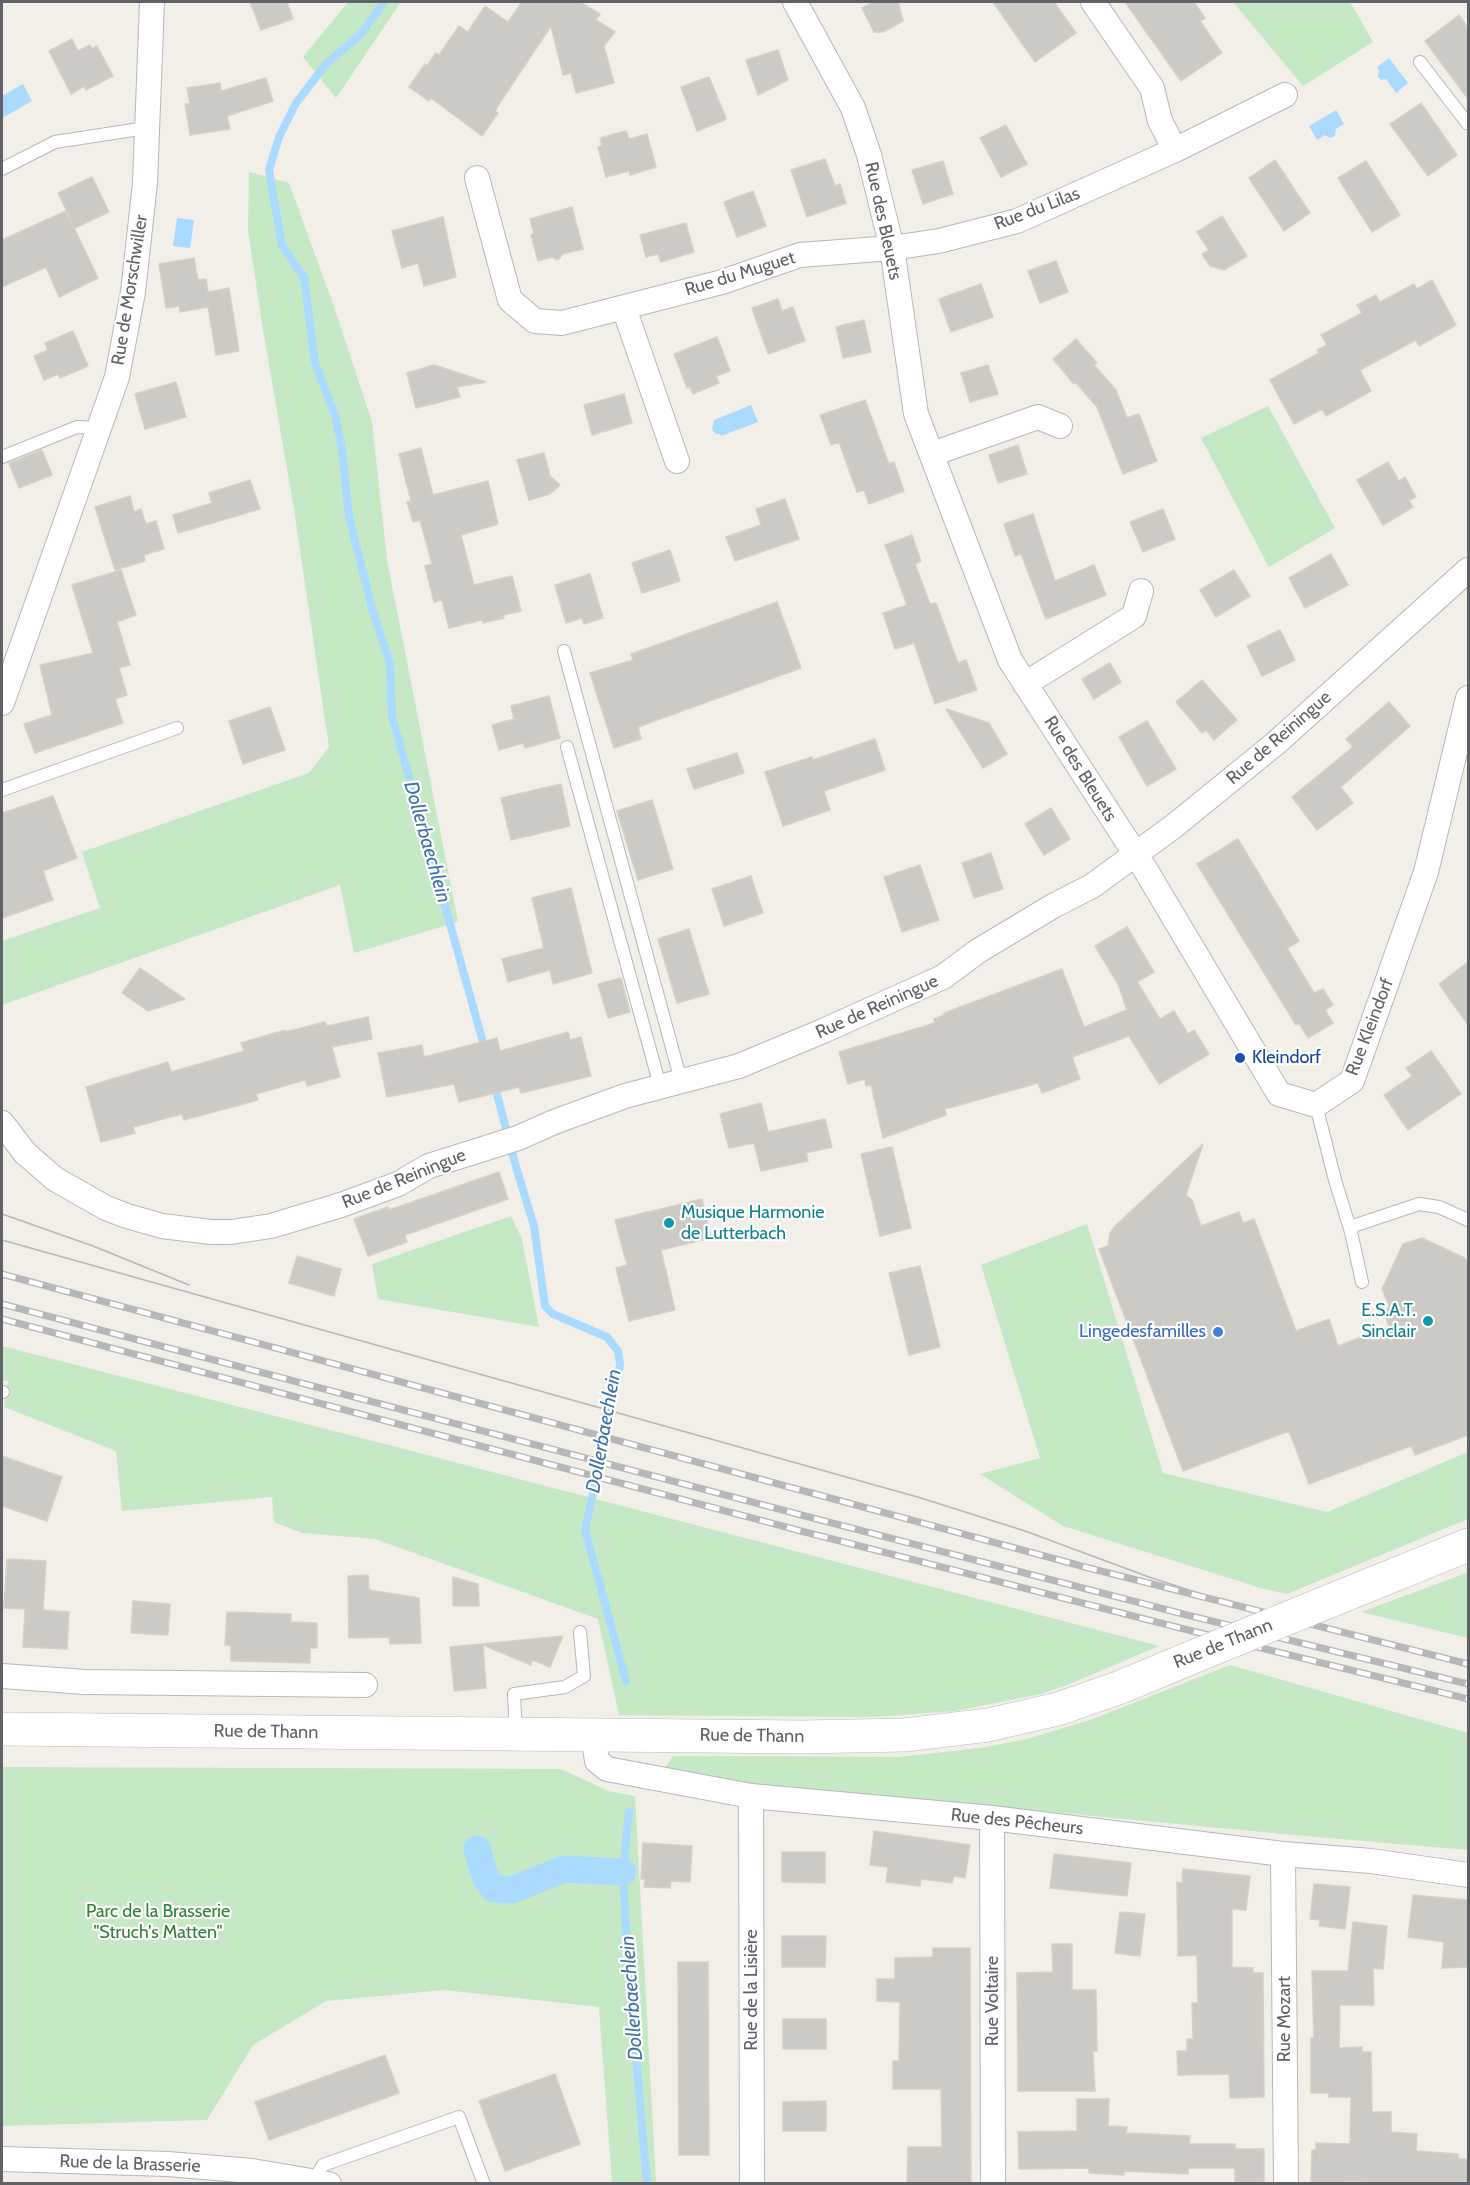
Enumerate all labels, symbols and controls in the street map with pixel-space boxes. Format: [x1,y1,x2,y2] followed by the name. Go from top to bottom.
[860,160,906,282] street label: Rue des Bleuets
[991,183,1083,235] street label: Rue du Lilas
[107,213,153,367] street label: Rue de Morschwiller
[682,247,798,301] street label: Rue du Muguet
[1222,687,1336,789] street label: Rue de Reiningue
[1039,712,1121,826] street label: Rue des Bleuets
[398,778,456,906] water label: Dollerbaechlein
[812,970,942,1044] street label: Rue de Reiningue
[1342,975,1398,1079] street label: Rue Kleindorf
[1252,1047,1321,1069] place label: Kleindorf
[1233,1051,1247,1065] marker: Kleindorf
[339,1144,469,1214] street label: Rue de Reiningue
[681,1202,824,1244] place label: Musique Harmonie de Lutterbach
[662,1216,676,1230] marker: Musique Harmonie de Lutterbach
[1361,1300,1416,1342] place label: E.S.A.T. Sinclair
[1421,1314,1435,1328] marker: E.S.A.T. Sinclair
[1079,1321,1206,1343] place label: Lingedesfamilles
[1211,1325,1225,1339] marker: Lingedesfamilles
[581,1367,627,1495] water label: Dollerbaechlein
[1170,1614,1276,1674] street label: Rue de Thann
[214,1720,318,1744] street label: Rue de Thann
[700,1724,804,1748] street label: Rue de Thann
[950,1804,1084,1840] street label: Rue des Pêcheurs
[86,1901,230,1944] park label: Parc de la Brasserie "Struch's Matten"
[741,1929,763,2051] street label: Rue de la Lisière
[616,1935,648,2061] water label: Dollerbaechlein
[982,1956,1004,2046] street label: Rue Voltaire
[1274,1976,1296,2062] street label: Rue Mozart
[59,2151,201,2177] street label: Rue de la Brasserie

